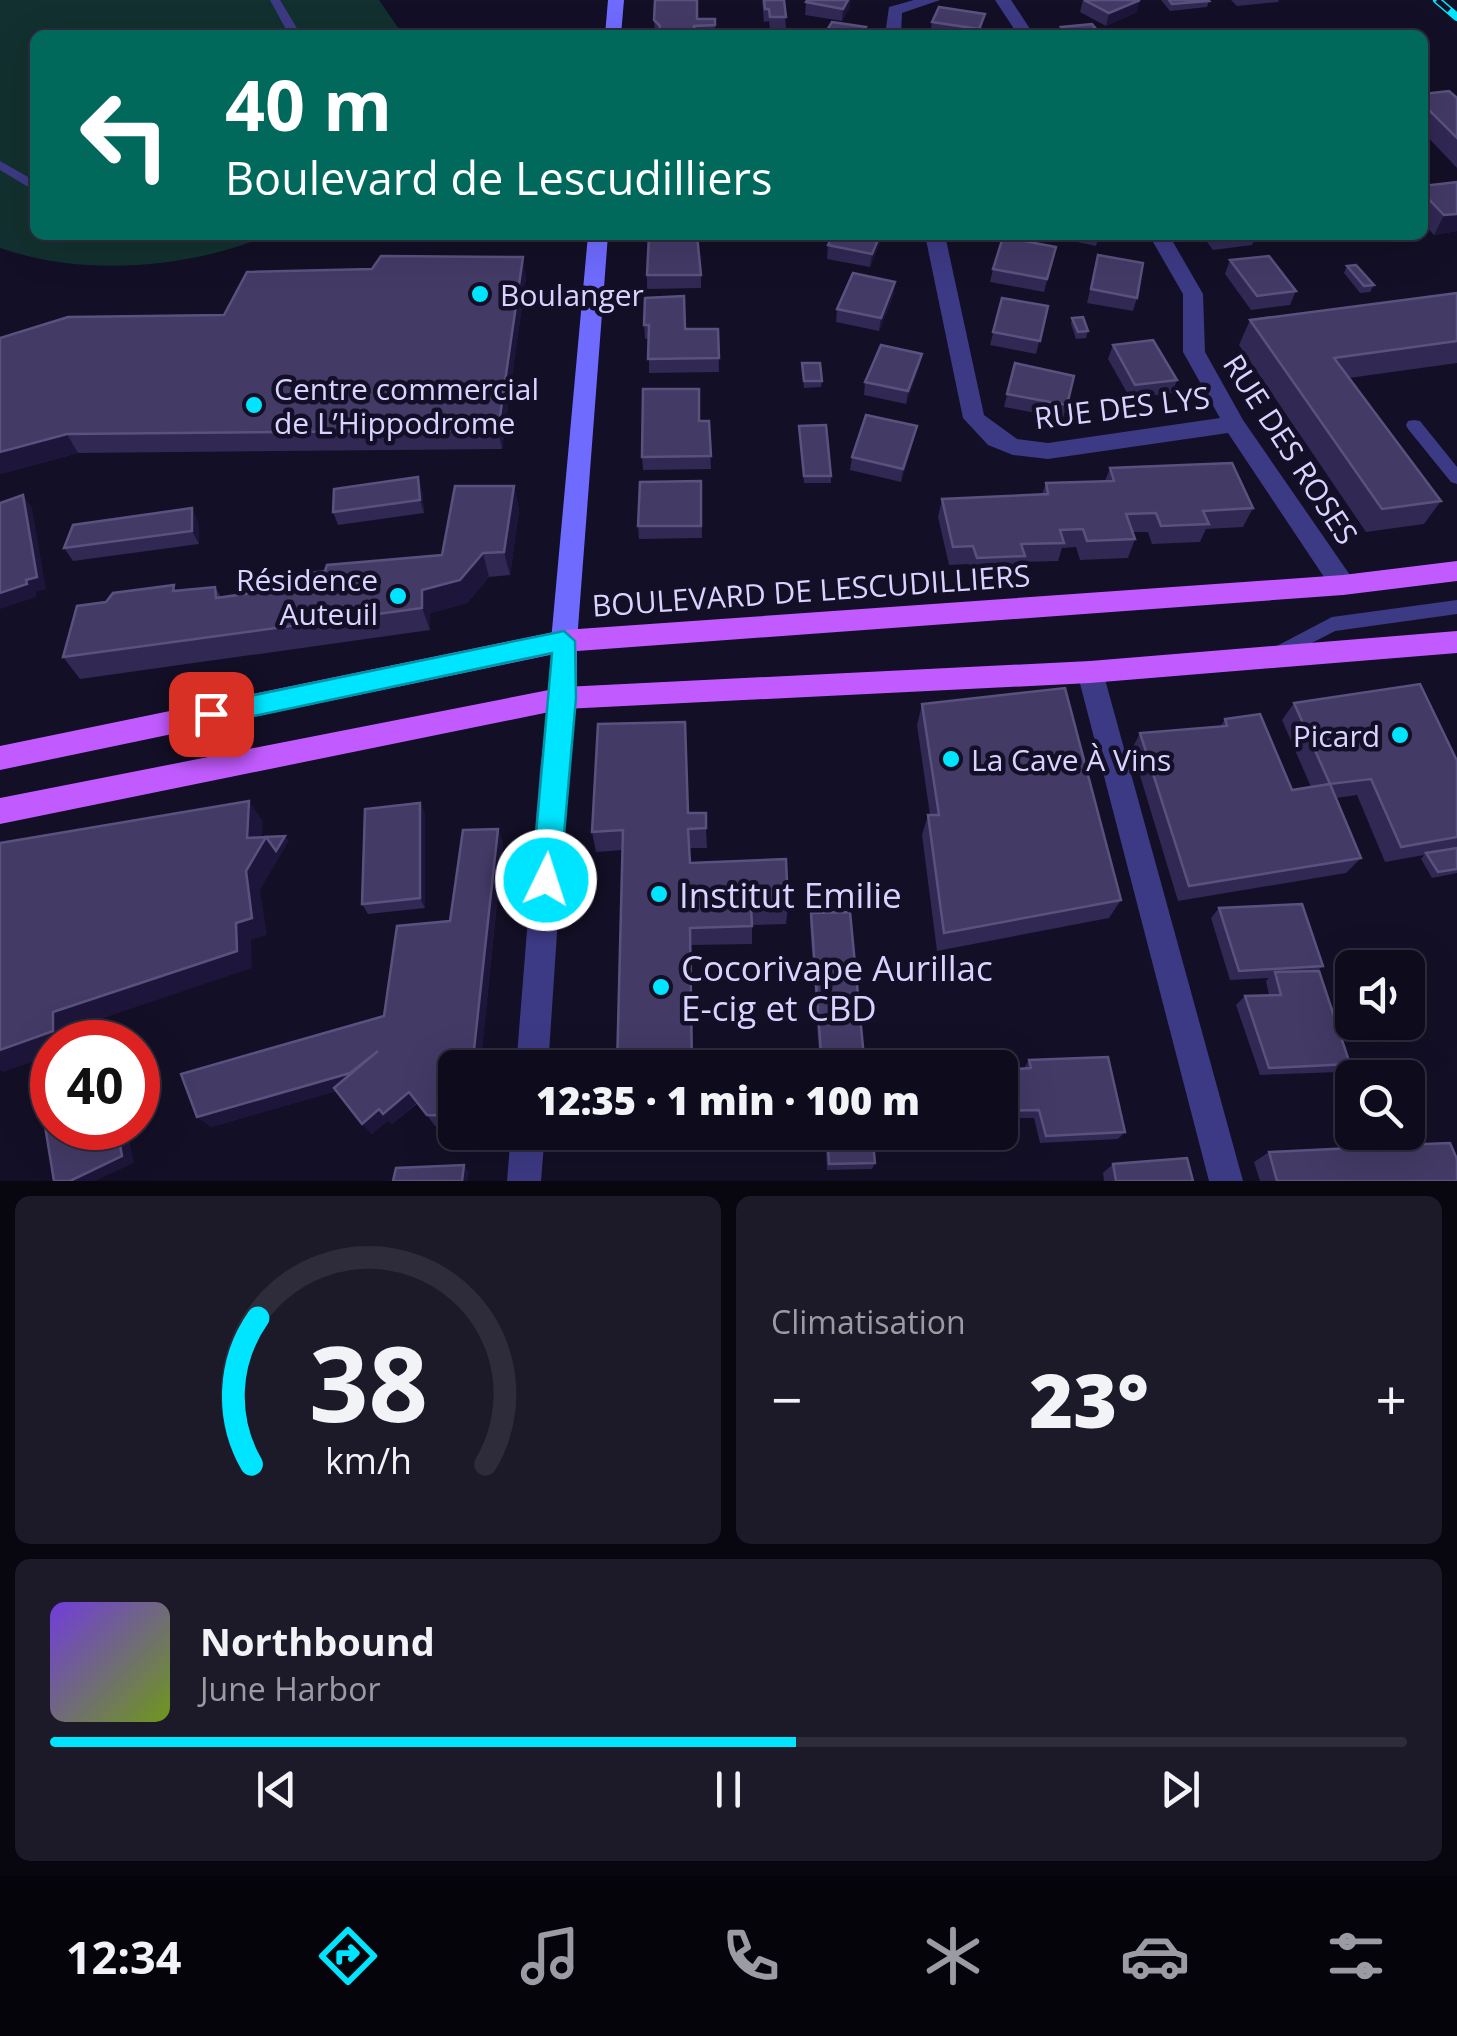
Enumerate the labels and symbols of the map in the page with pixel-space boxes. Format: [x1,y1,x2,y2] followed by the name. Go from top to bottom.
[500,274,644,315] place label: Boulanger
[469,283,491,305] marker: Boulanger
[1214,346,1368,552] street label: RUE DES ROSES
[274,368,539,443] place label: Centre commercial de L’Hippodrome
[1032,376,1212,438] street label: RUE DES LYS
[243,394,265,416] marker: Centre commercial de L’Hippodrome
[591,554,1031,626] street label: BOULEVARD DE LESCUDILLIERS
[236,559,378,634] place label: Résidence Auteuil
[387,585,409,607] marker: Résidence Auteuil
[169,672,254,757] pin
[1293,715,1380,756] place label: Picard
[1389,724,1411,746] marker: Picard
[971,739,1171,780] place label: La Cave À Vins
[940,748,962,770] marker: La Cave À Vins
[494,828,598,932] position arrow
[679,871,902,918] place label: Institut Emilie
[648,883,670,905] marker: Institut Emilie
[681,944,993,1031] place label: Cocorivape Aurillac E-cig et CBD
[650,976,672,998] marker: Cocorivape Aurillac E-cig et CBD
[30,1020,160,1150] speed limit sign: 40

